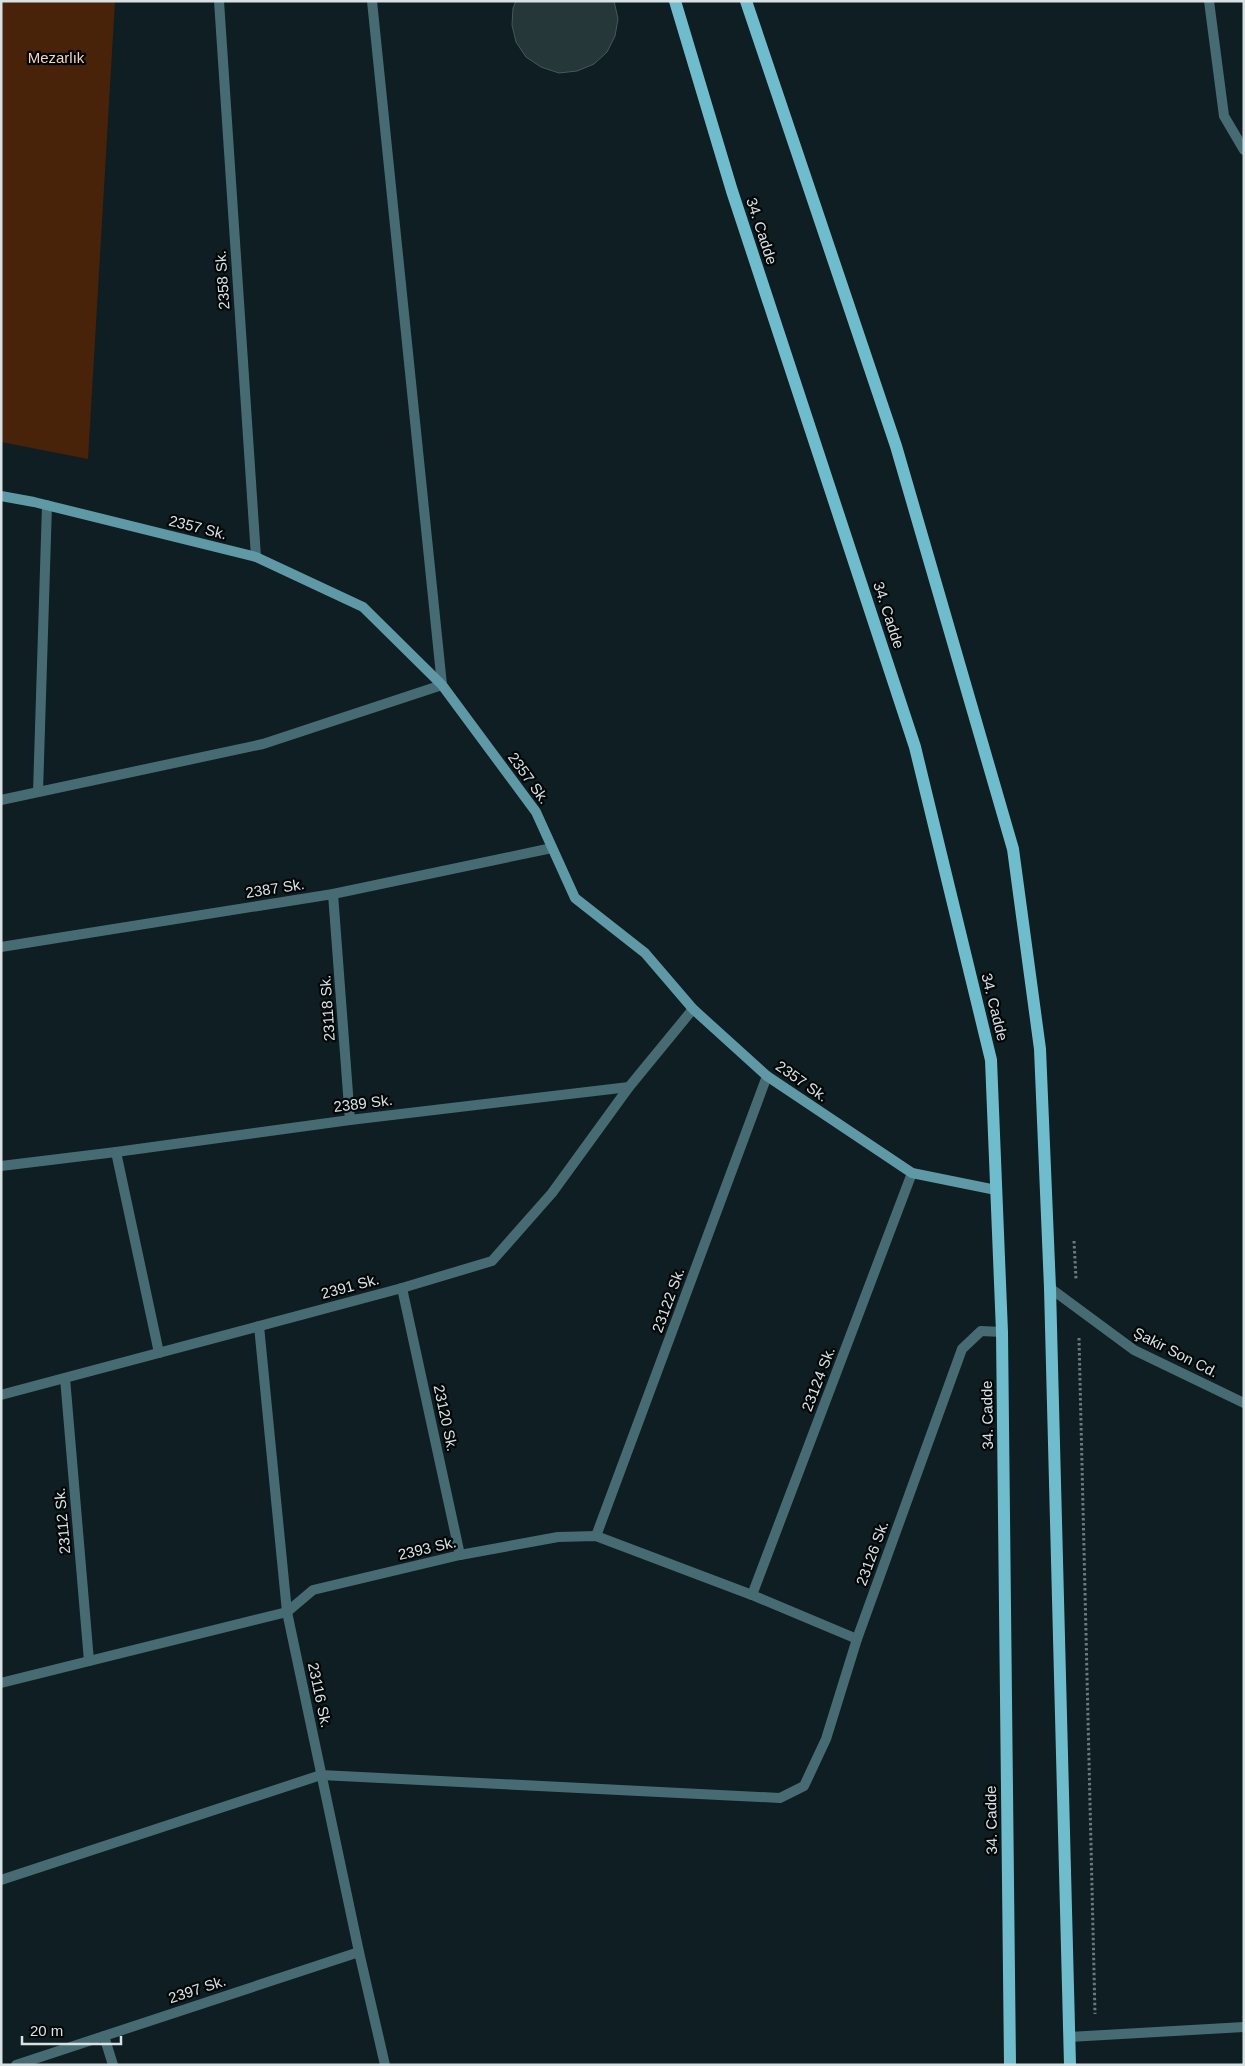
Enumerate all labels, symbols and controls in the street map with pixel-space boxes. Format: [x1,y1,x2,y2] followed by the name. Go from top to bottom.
[28,49,85,66] park label: Mezarlık
[743,195,781,267] street label: 34. Cadde
[211,250,233,310] street label: 2358 Sk.
[167,512,229,542] street label: 2357 Sk.
[870,579,908,651] street label: 34. Cadde
[505,749,553,807] street label: 2357 Sk.
[244,875,306,901] street label: 2387 Sk.
[978,971,1012,1043] street label: 34. Cadde
[316,974,338,1042] street label: 23118 Sk.
[773,1057,831,1105] street label: 2357 Sk.
[333,1091,393,1115] street label: 2389 Sk.
[648,1265,688,1335] street label: 23122 Sk.
[319,1270,381,1302] street label: 2391 Sk.
[1131,1323,1221,1381] street label: Şakir Son Cd.
[798,1344,838,1414] street label: 23124 Sk.
[978,1380,996,1450] street label: 34. Cadde
[431,1383,461,1453] street label: 23120 Sk.
[51,1487,73,1555] street label: 23112 Sk.
[852,1518,892,1588] street label: 23126 Sk.
[396,1533,458,1563] street label: 2393 Sk.
[305,1661,335,1729] street label: 23116 Sk.
[982,1785,1000,1855] street label: 34. Cadde
[166,1972,228,2006] street label: 2397 Sk.
[22,2014,121,2046] scale bar
[30,2022,63,2039] text: 20 m

